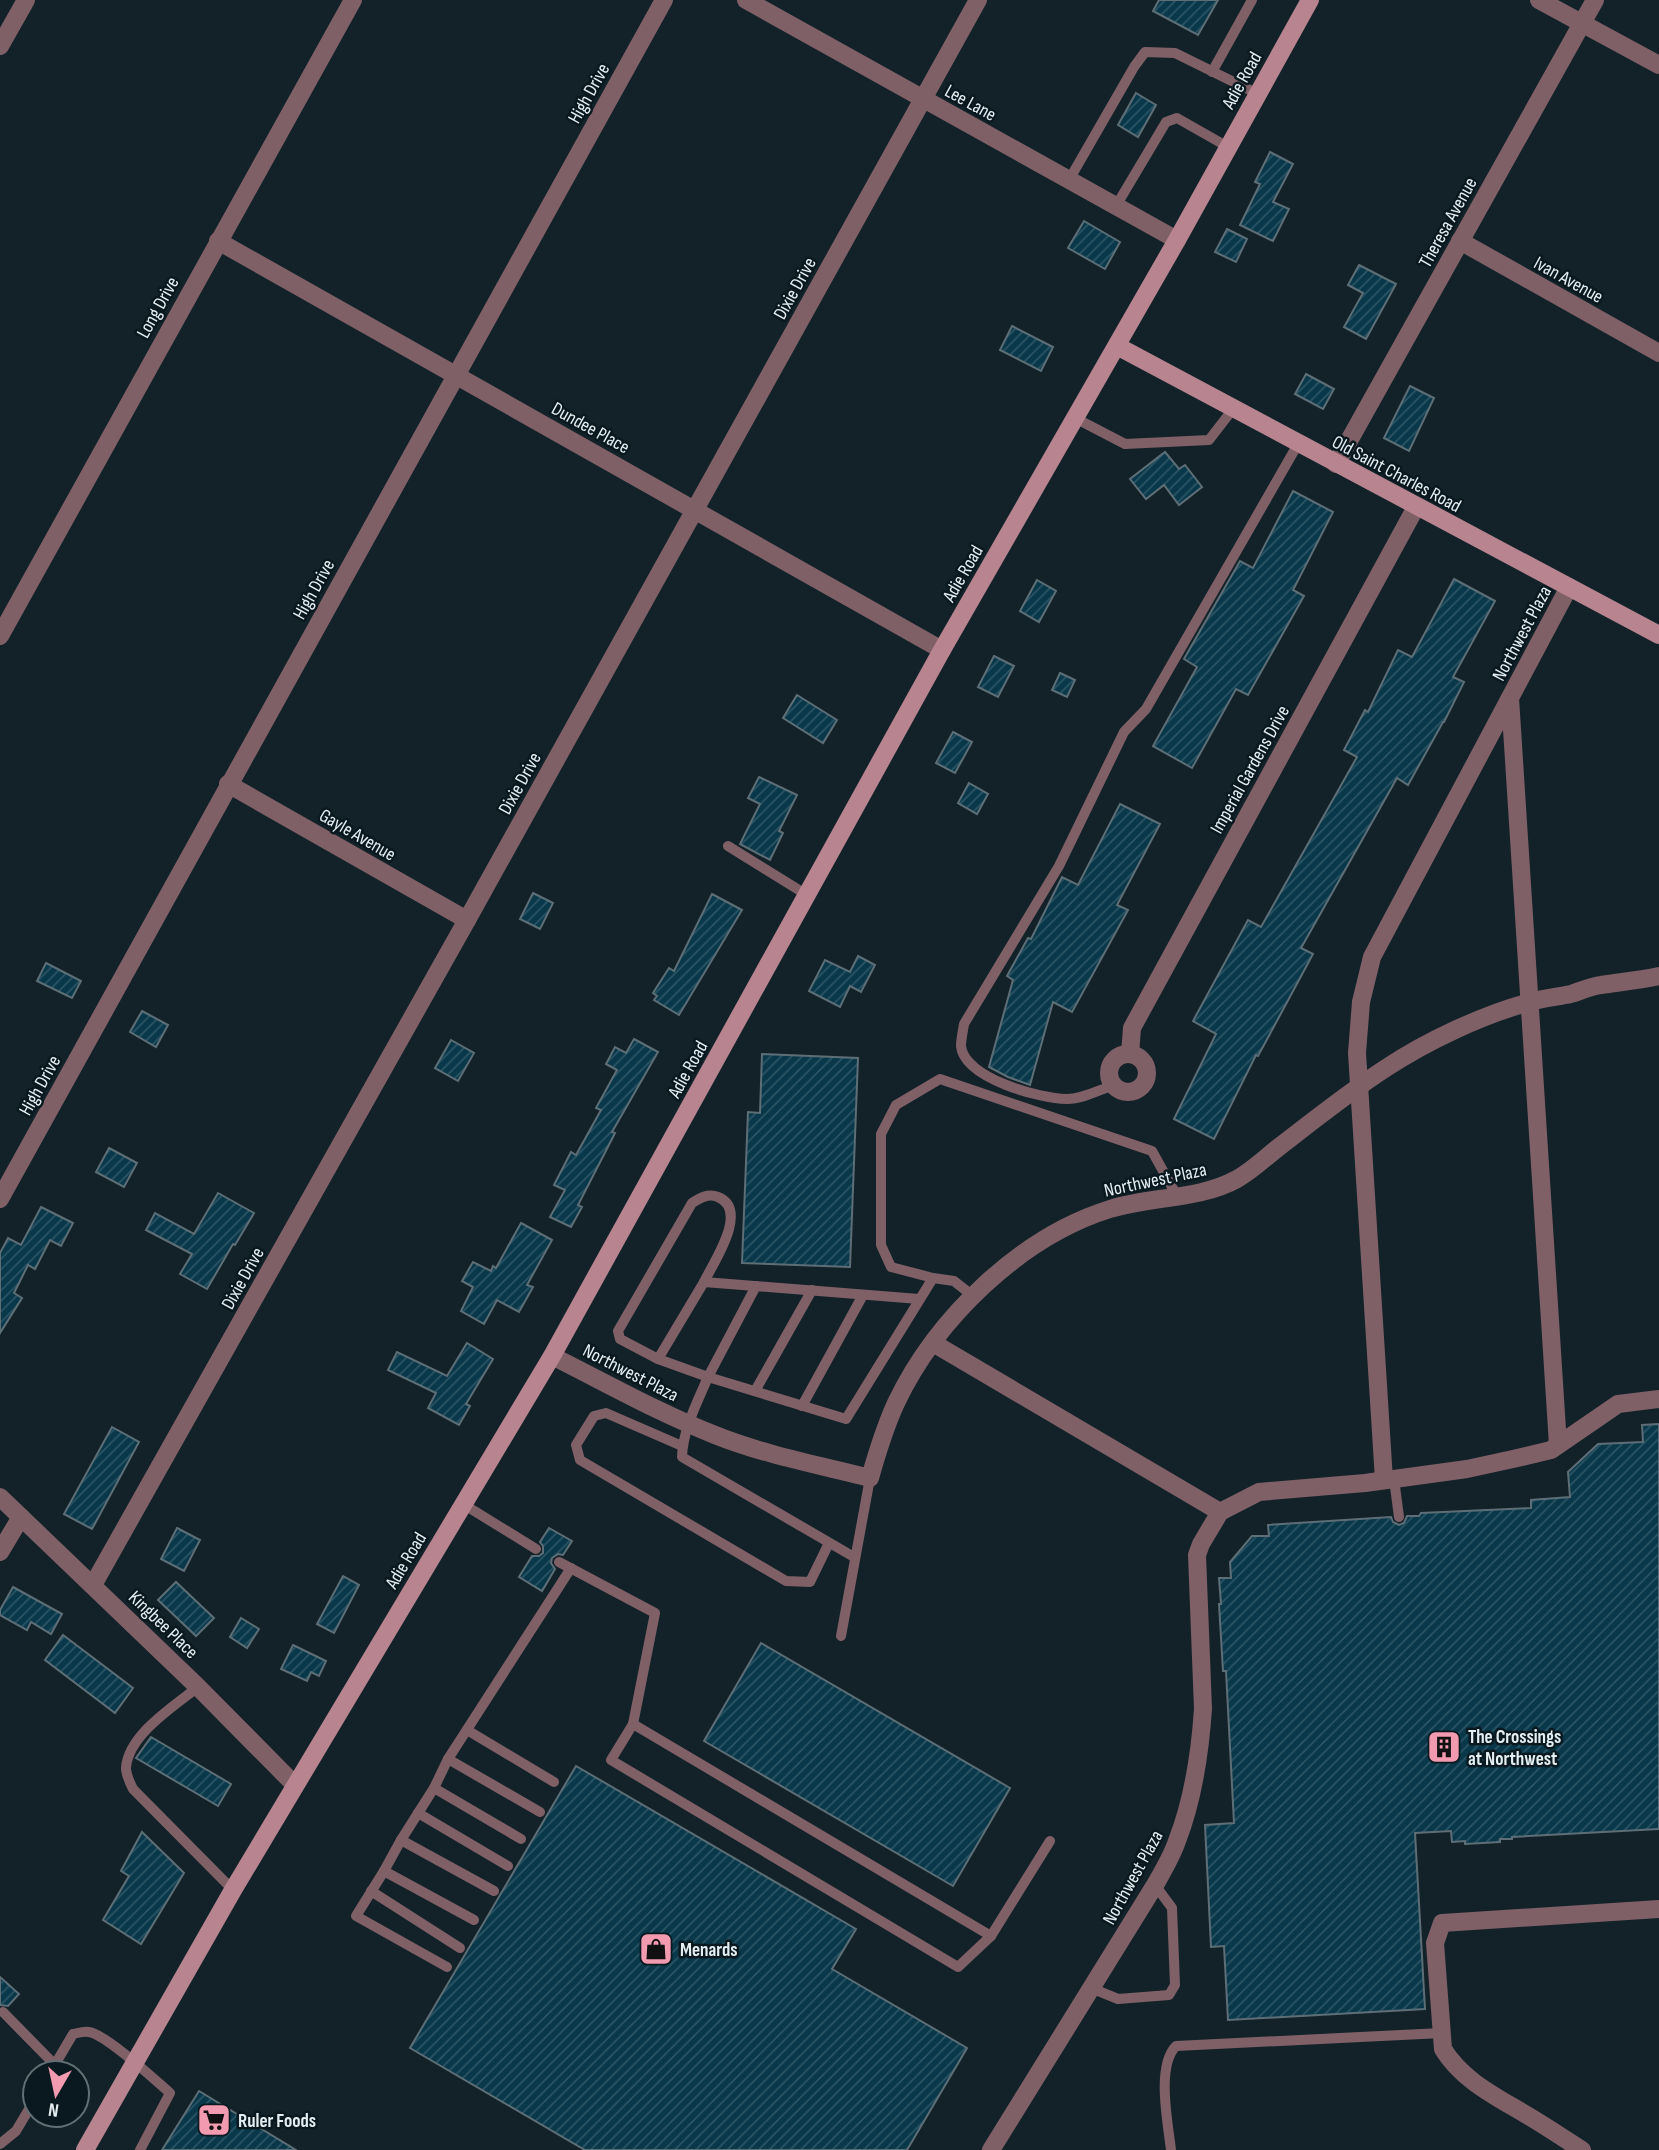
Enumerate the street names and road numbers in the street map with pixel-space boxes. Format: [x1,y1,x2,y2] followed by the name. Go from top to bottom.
[1217,48,1267,114] street label: Adie Road
[563,60,615,128] street label: High Drive
[941,80,1000,127] street label: Lee Lane
[1414,174,1483,272] street label: Theresa Avenue
[1530,252,1607,309] street label: Ivan Avenue
[769,254,822,324] street label: Dixie Drive
[132,273,185,342] street label: Long Drive
[547,397,633,459] street label: Dundee Place
[1328,431,1465,518] street label: Old Saint Charles Road
[937,541,989,607] street label: Adie Road
[288,556,340,624] street label: High Drive
[1488,582,1557,685] street label: Northwest Plaza
[1206,702,1295,838] street label: Imperial Gardens Drive
[494,749,547,819] street label: Dixie Drive
[315,804,400,866] street label: Gayle Avenue
[663,1037,713,1103] street label: Adie Road
[14,1052,66,1120] street label: High Drive
[1102,1158,1209,1203] street label: Northwest Plaza
[217,1244,270,1314] street label: Dixie Drive
[579,1339,682,1407] street label: Northwest Plaza
[380,1528,432,1594] street label: Adie Road
[123,1586,203,1664] street label: Kingbee Place
[1098,1827,1169,1929] street label: Northwest Plaza

